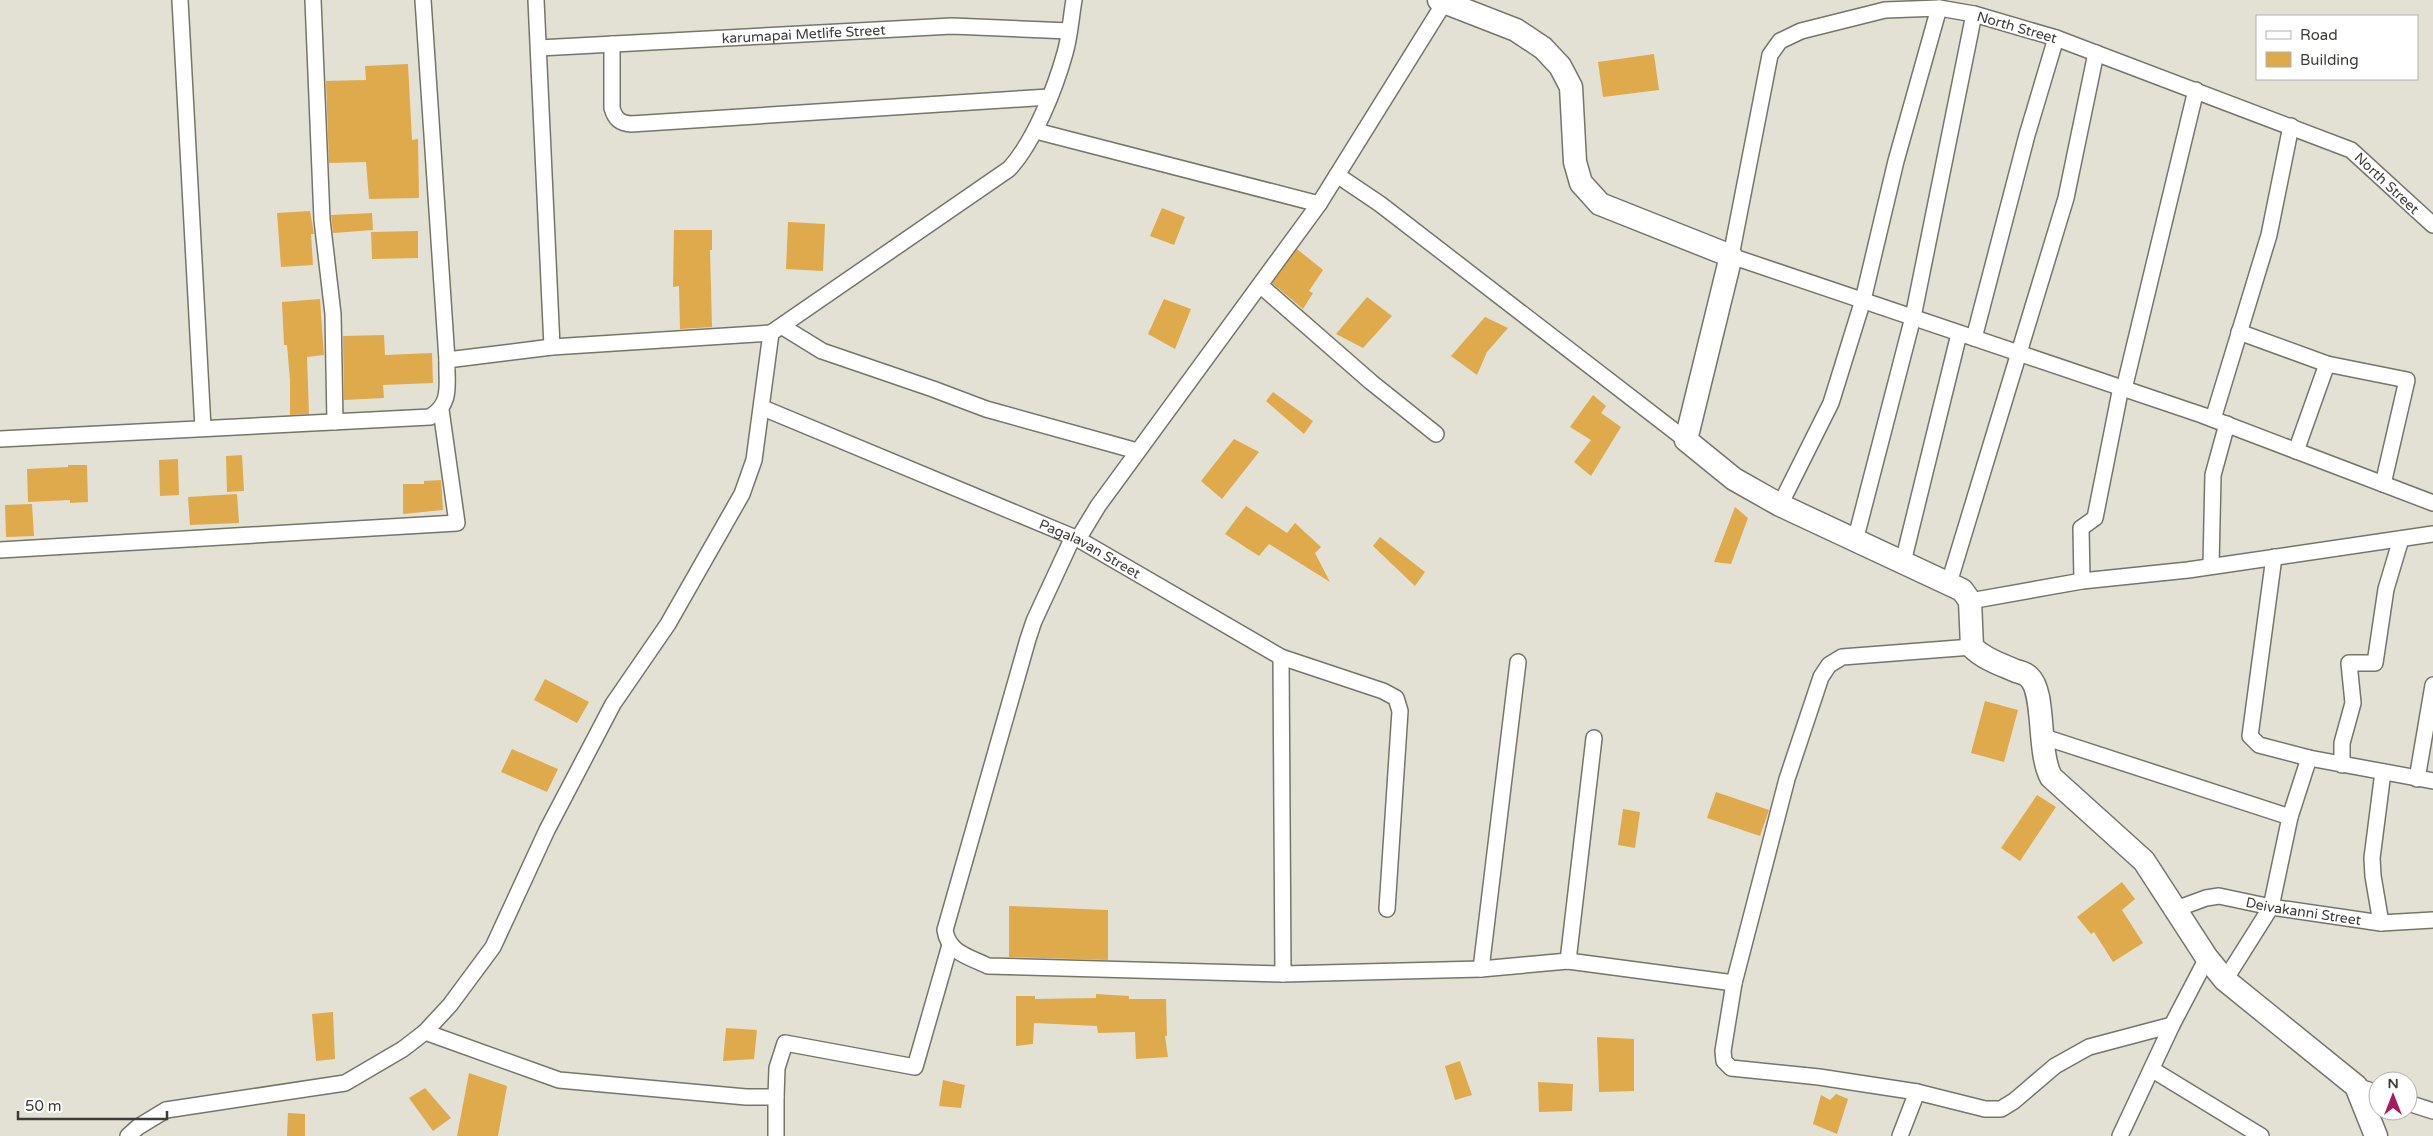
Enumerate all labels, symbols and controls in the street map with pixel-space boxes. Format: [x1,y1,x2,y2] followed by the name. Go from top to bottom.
[1975,8,2059,47] street label: North Street
[2256,15,2418,80] legend
[721,22,887,47] street label: karumapai Metlife Street
[2300,26,2338,44] text: Road
[2300,51,2359,69] text: Building
[2351,149,2423,218] street label: North Street
[1036,516,1144,583] street label: Pagalavan Street
[2244,894,2363,929] street label: Deivakanni Street
[2368,1071,2418,1121] north arrow
[2387,1075,2399,1092] text: N
[18,1088,166,1120] scale bar
[25,1097,62,1115] text: 50 m

